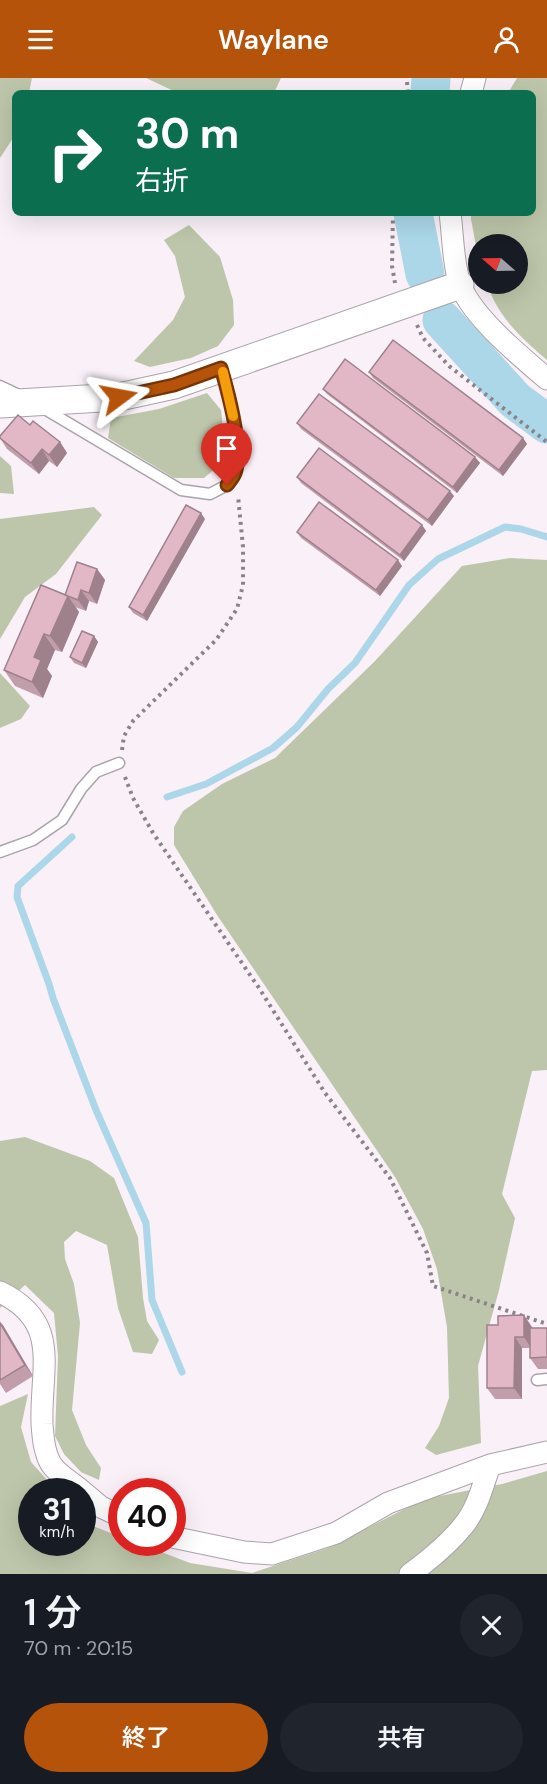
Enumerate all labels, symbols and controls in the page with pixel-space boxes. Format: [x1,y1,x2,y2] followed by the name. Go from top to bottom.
[218,22,329,57] text: Waylane
[24,23,57,56] icon: menu
[490,23,523,56] icon: person
[135,106,239,161] text: 30 m
[36,114,114,192] icon: right
[135,163,189,198] text: 右折
[468,234,528,294] north arrow
[468,234,528,294] map controls
[87,365,151,429] position arrow
[201,423,252,485] pin
[210,432,243,465] icon: arrive
[108,1478,186,1556] speed limit sign: 40
[43,1490,71,1529] text: 31
[39,1522,75,1542] text: km/h
[24,1589,81,1636] text: 1 分
[460,1594,523,1657] button: close
[24,1635,133,1661] text: 70 m · 20:15
[24,1703,268,1772] button: 終了
[280,1703,523,1772] button: 共有

